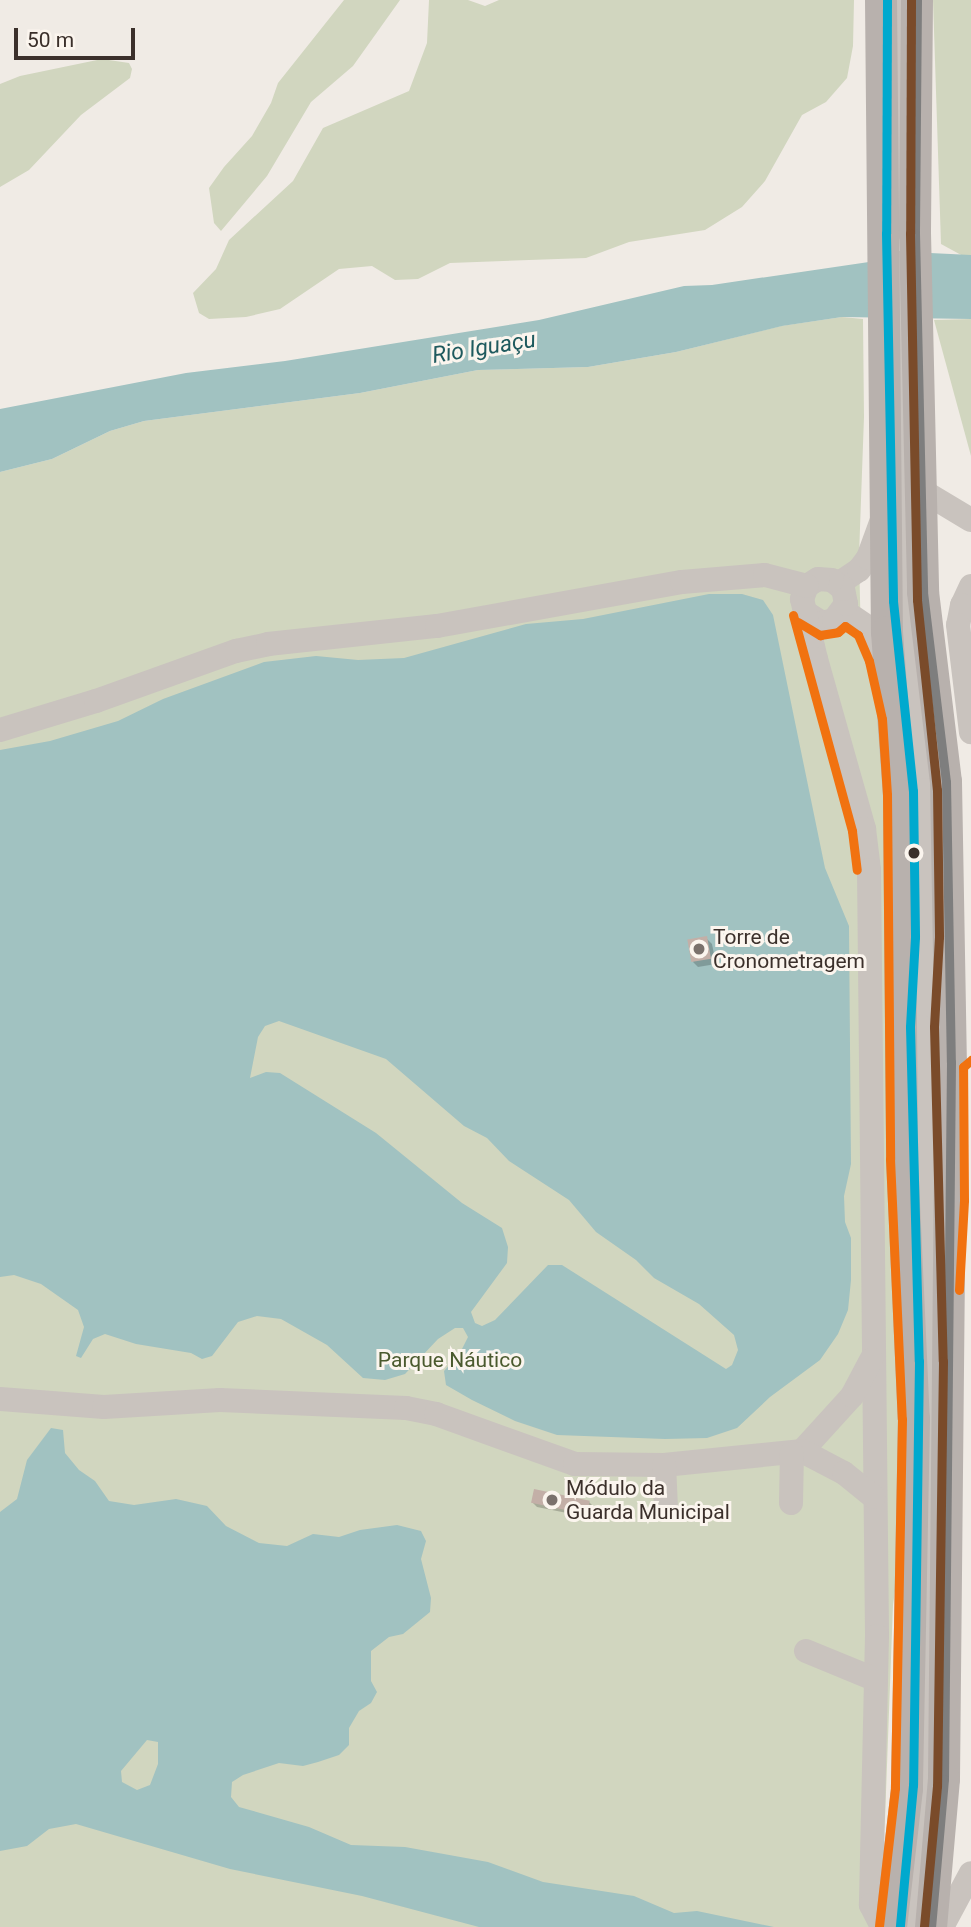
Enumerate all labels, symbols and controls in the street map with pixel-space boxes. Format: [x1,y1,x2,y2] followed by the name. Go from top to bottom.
[18,14,138,58] scale bar
[27,28,74,52] text: 50 m
[430,326,538,370] water label: Rio Iguaçu
[907,846,921,860] unlabelled marker
[713,924,865,974] place label: Torre de Cronometragem
[691,941,707,957] marker: Torre de Cronometragem
[378,1347,522,1373] park label: Parque Náutico
[566,1475,730,1525] place label: Módulo da Guarda Municipal
[544,1492,560,1508] marker: Módulo da Guarda Municipal

